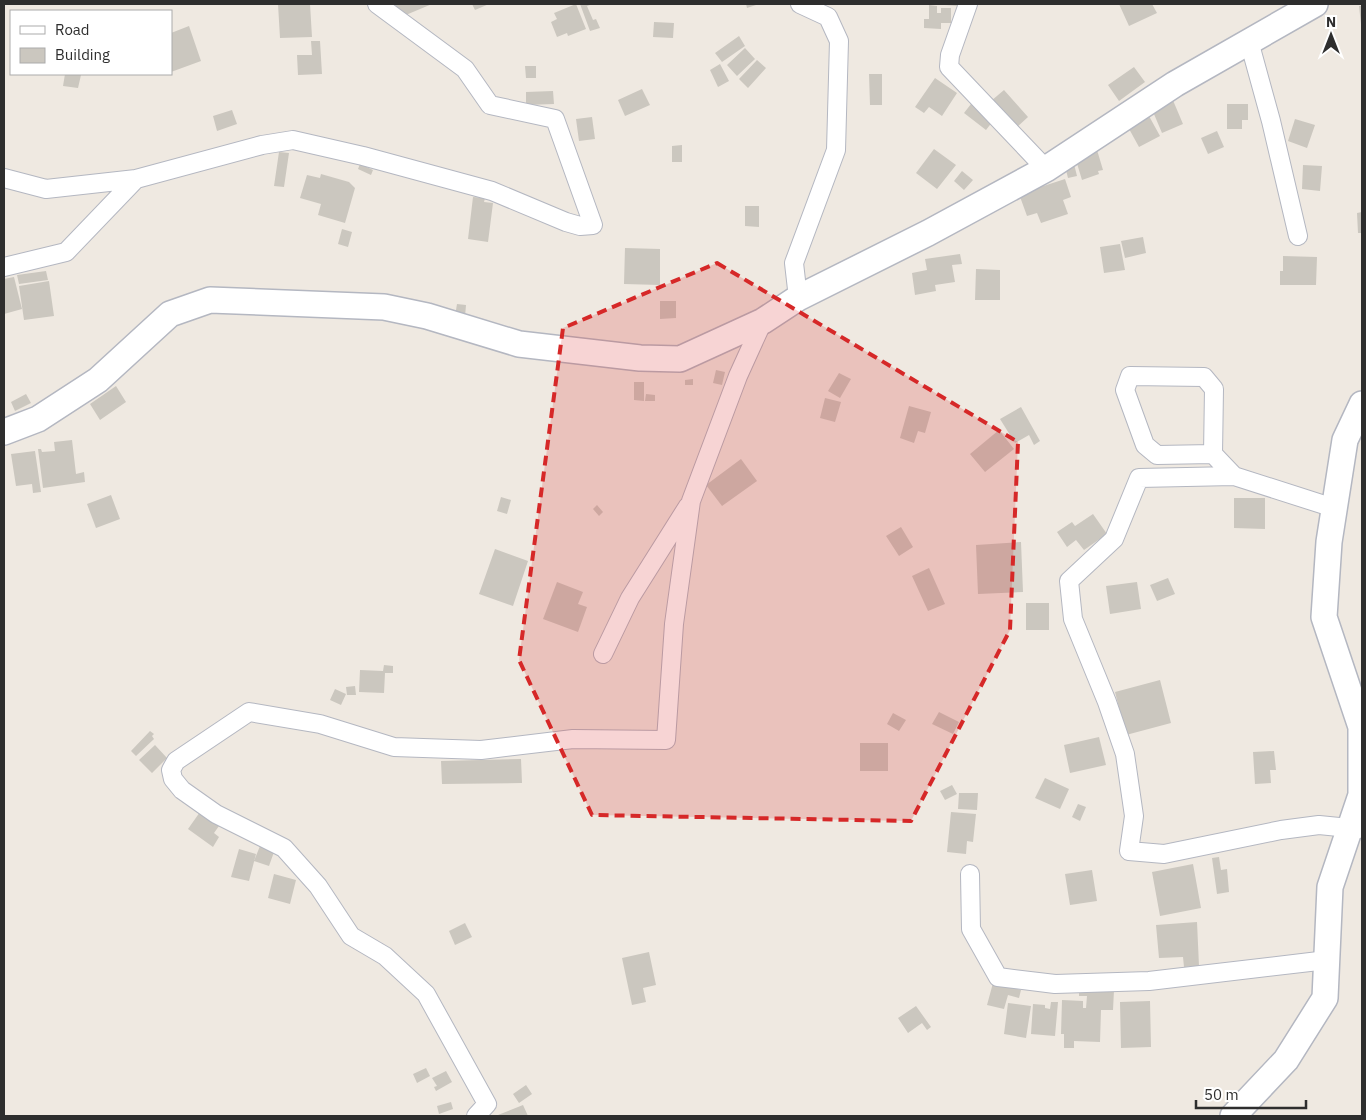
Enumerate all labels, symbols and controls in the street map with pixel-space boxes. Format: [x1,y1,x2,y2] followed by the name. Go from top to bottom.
[10,10,172,75] legend
[1306,10,1356,60] north arrow
[1326,13,1336,31] text: N
[55,20,90,39] text: Road
[55,45,110,64] text: Building
[1196,1078,1306,1110] scale bar
[1204,1085,1239,1104] text: 50 m

